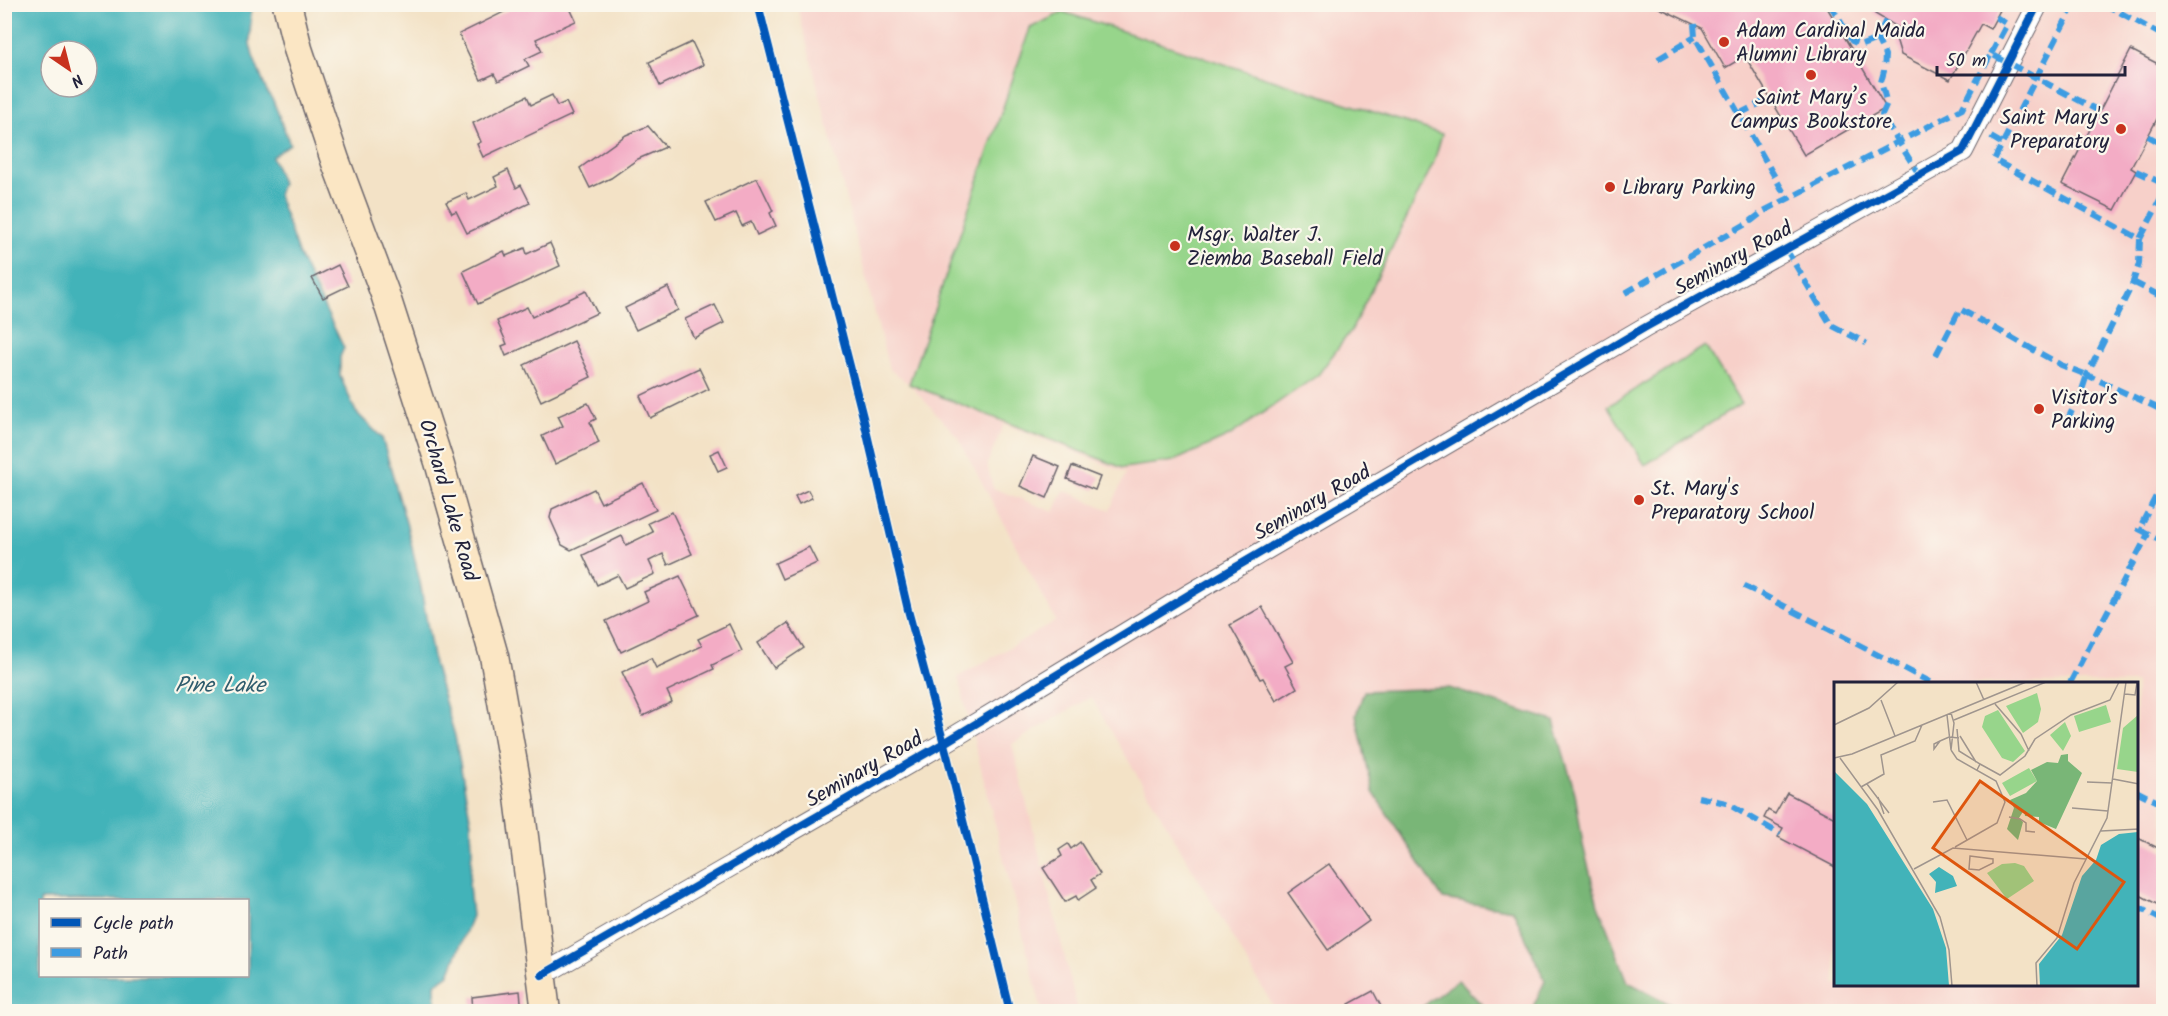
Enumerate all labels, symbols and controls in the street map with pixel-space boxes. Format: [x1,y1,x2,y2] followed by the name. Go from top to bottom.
[1736,15,1925,72] place label: Adam Cardinal Maida Alumni Library
[1717,35,1731,49] marker: Adam Cardinal Maida Alumni Library
[39,39,99,99] north arrow
[1937,39,2124,77] scale bar
[1946,47,1986,76] text: 50 m
[65,67,88,93] text: N
[1804,68,1818,82] marker: Saint Mary’s Campus Bookstore
[1730,82,1892,139] place label: Saint Mary’s Campus Bookstore
[2000,102,2109,159] place label: Saint Mary's Preparatory
[2114,122,2128,136] marker: Saint Mary's Preparatory
[1622,172,1756,205] place label: Library Parking
[1603,180,1617,194] marker: Library Parking
[1669,213,1799,305] street label: Seminary Road
[1187,219,1383,276] place label: Msgr. Walter J. Ziemba Baseball Field
[1168,239,1182,253] marker: Msgr. Walter J. Ziemba Baseball Field
[2051,382,2118,439] place label: Visitor's Parking
[2032,402,2046,416] marker: Visitor's Parking
[409,415,487,586] street label: Orchard Lake Road
[1248,456,1378,550] street label: Seminary Road
[1651,473,1814,530] place label: St. Mary's Preparatory School
[1632,493,1646,507] marker: St. Mary's Preparatory School
[175,669,267,704] water label: Pine Lake
[1834,682,2138,986] inset map
[800,723,930,817] street label: Seminary Road
[39,899,249,977] legend
[93,910,174,939] text: Cycle path
[93,940,128,969] text: Path

